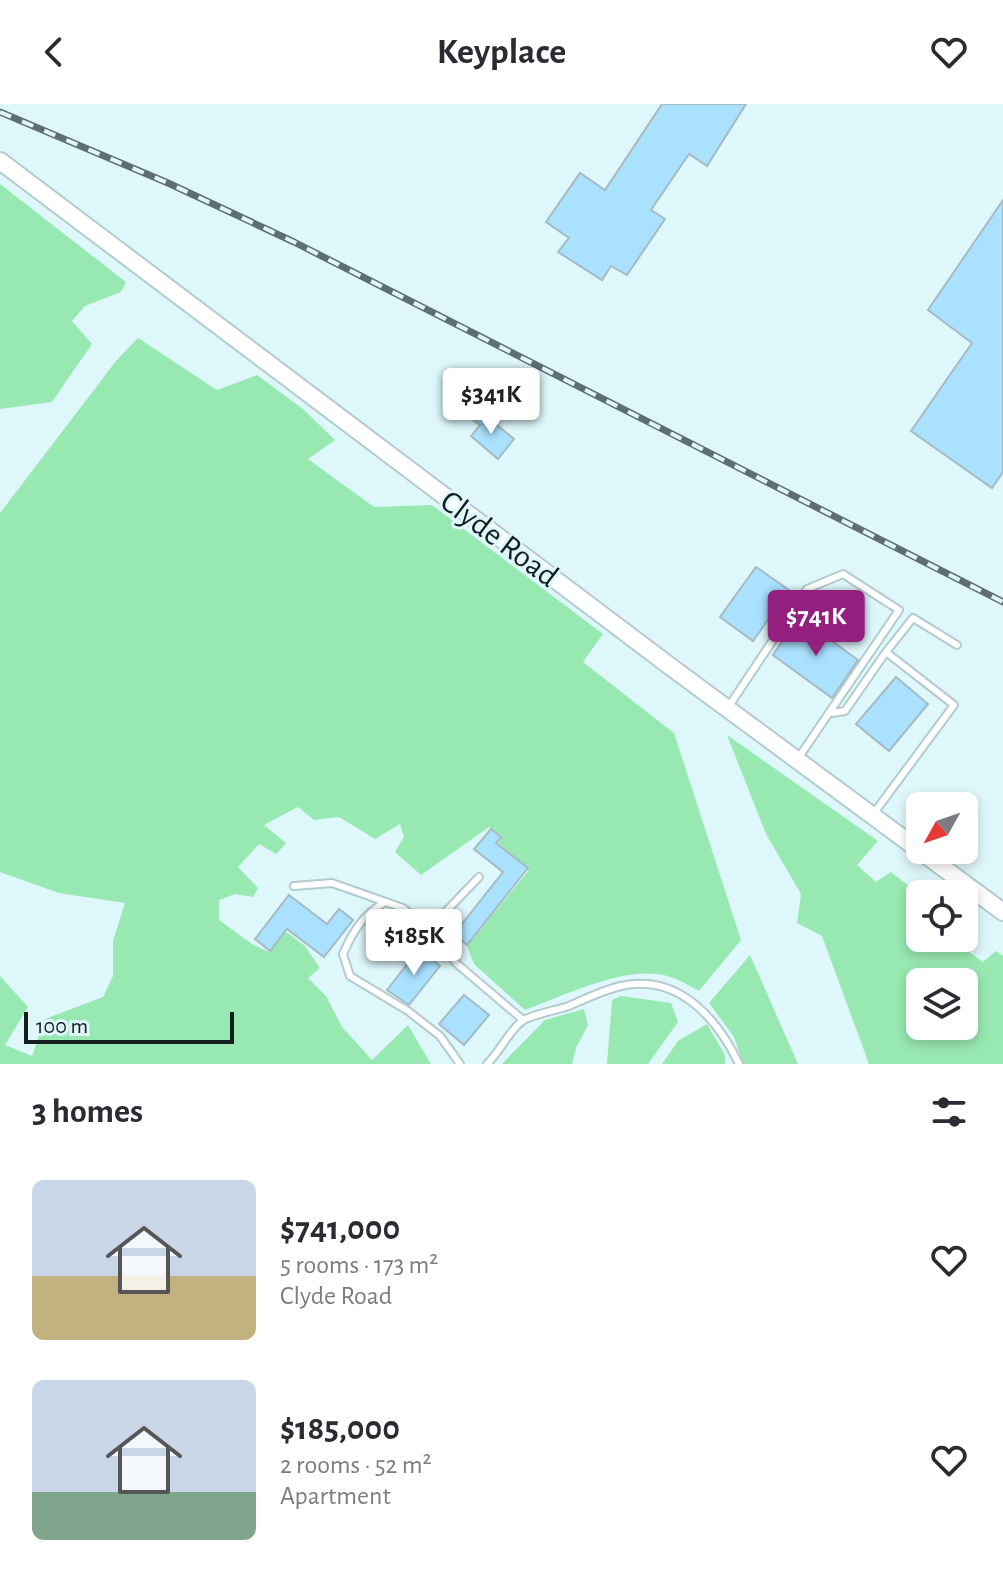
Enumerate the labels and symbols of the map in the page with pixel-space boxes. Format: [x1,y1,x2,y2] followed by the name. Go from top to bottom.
[435,368,547,436] pin: $341K
[435,484,564,593] street label: Clyde Road
[760,590,872,658] pin: $741K
[906,792,978,864] north arrow
[358,909,470,977] pin: $185K
[24,1008,234,1044] scale bar

